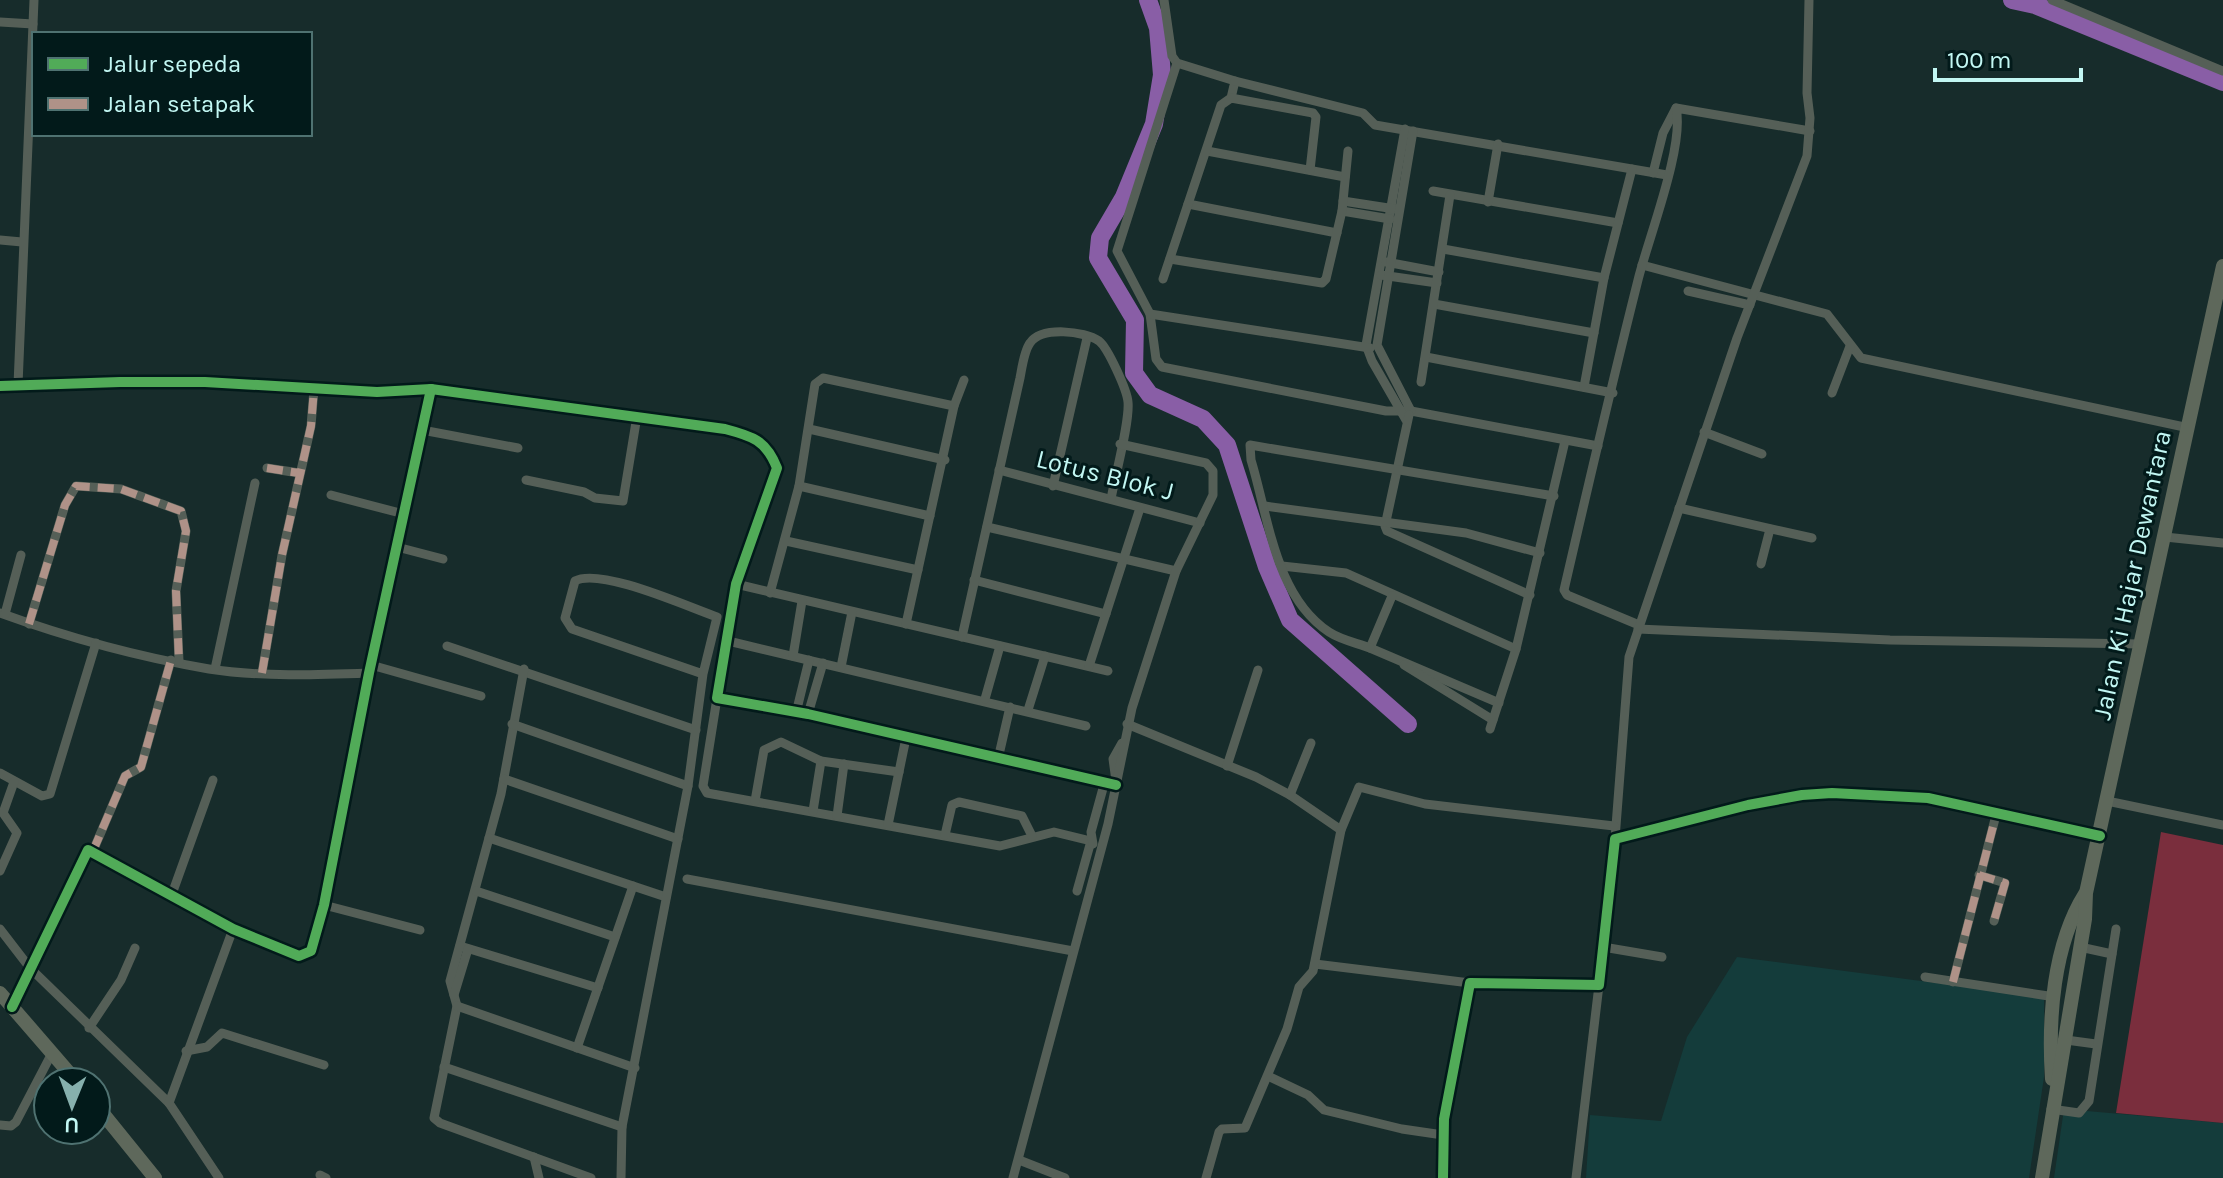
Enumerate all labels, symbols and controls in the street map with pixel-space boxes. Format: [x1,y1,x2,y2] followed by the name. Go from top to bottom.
[32,32,312,136] legend
[1935,32,2081,82] scale bar
[1947,46,2012,74] text: 100 m
[104,50,241,78] text: Jalur sepeda
[104,90,255,118] text: Jalan setapak
[2086,428,2178,722] street label: Jalan Ki Hajar Dewantara
[1033,443,1177,507] street label: Lotus Blok J
[32,1066,112,1146] north arrow
[64,1112,79,1138] text: U

